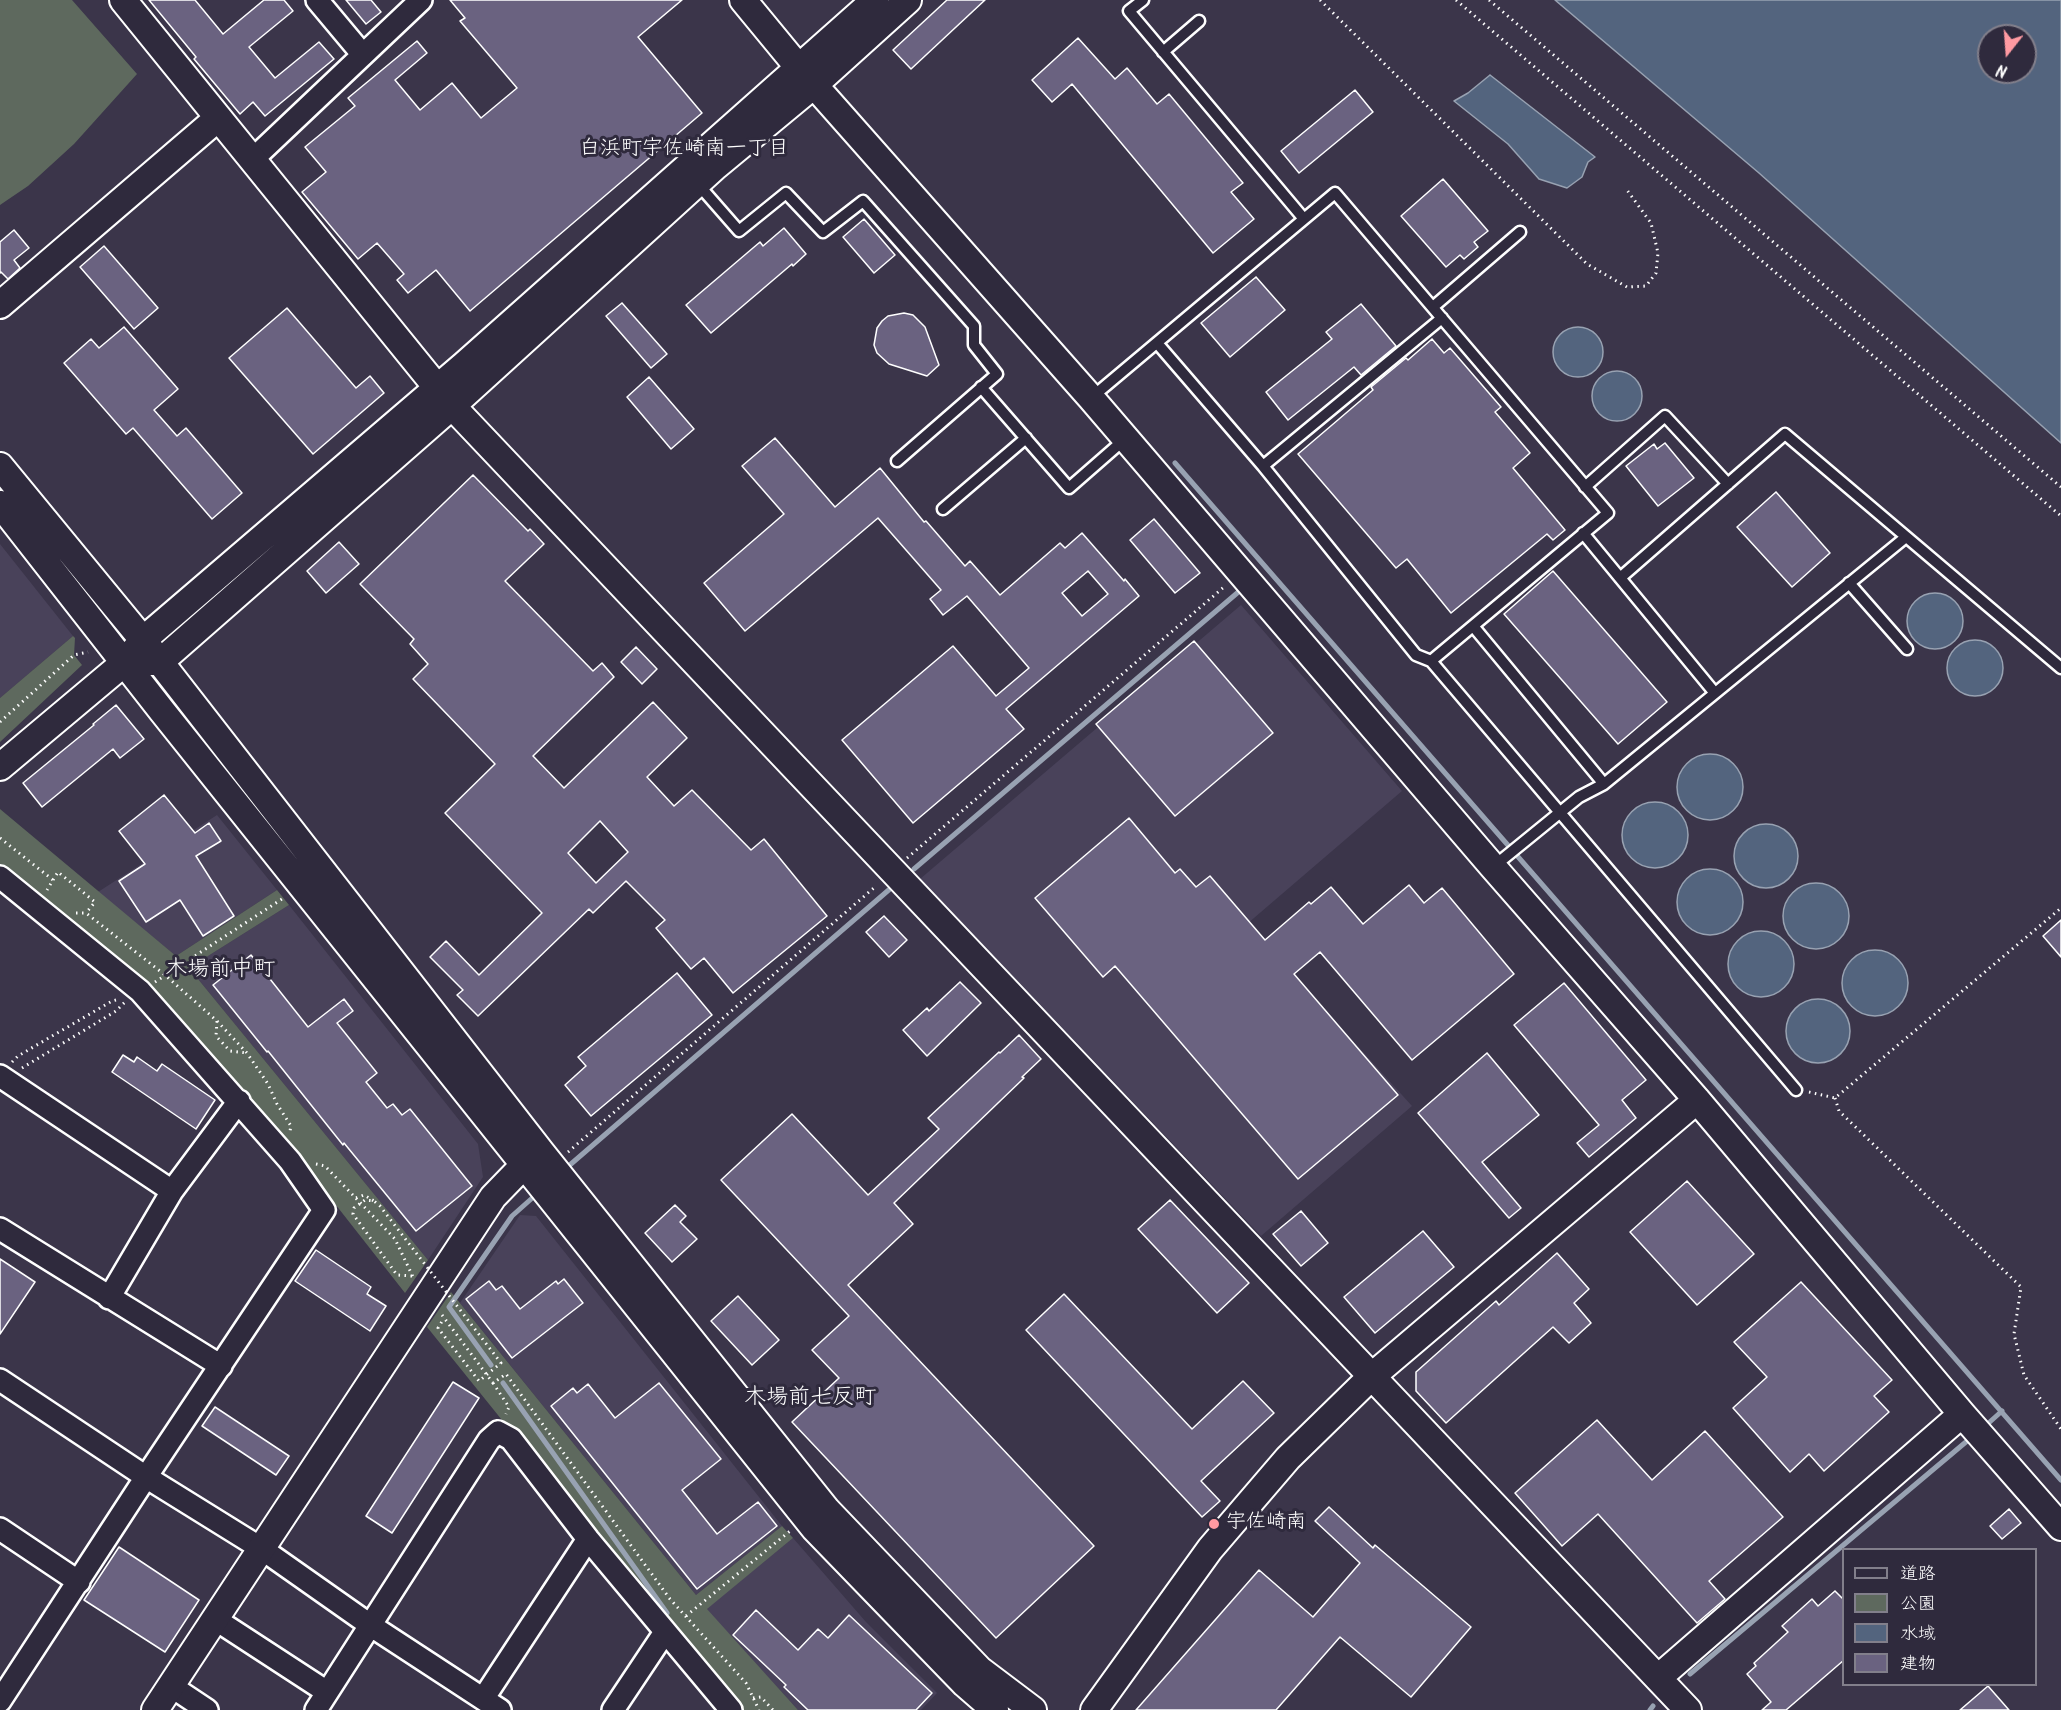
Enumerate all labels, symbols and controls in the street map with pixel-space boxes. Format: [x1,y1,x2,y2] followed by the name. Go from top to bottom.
[1977,24,2037,84] north arrow
[1994,56,2011,83] text: N
[579,137,789,163] district label: 白浜町宇佐崎南一丁目
[165,958,275,984] district label: 木場前中町
[744,1386,876,1412] district label: 木場前七反町
[1226,1512,1306,1536] place label: 宇佐崎南
[1207,1517,1221,1531] marker: 宇佐崎南
[1842,1548,2037,1686] legend
[1900,1560,1936,1589] text: 道路
[1900,1590,1936,1619] text: 公園
[1900,1620,1936,1649] text: 水域
[1900,1650,1936,1679] text: 建物

